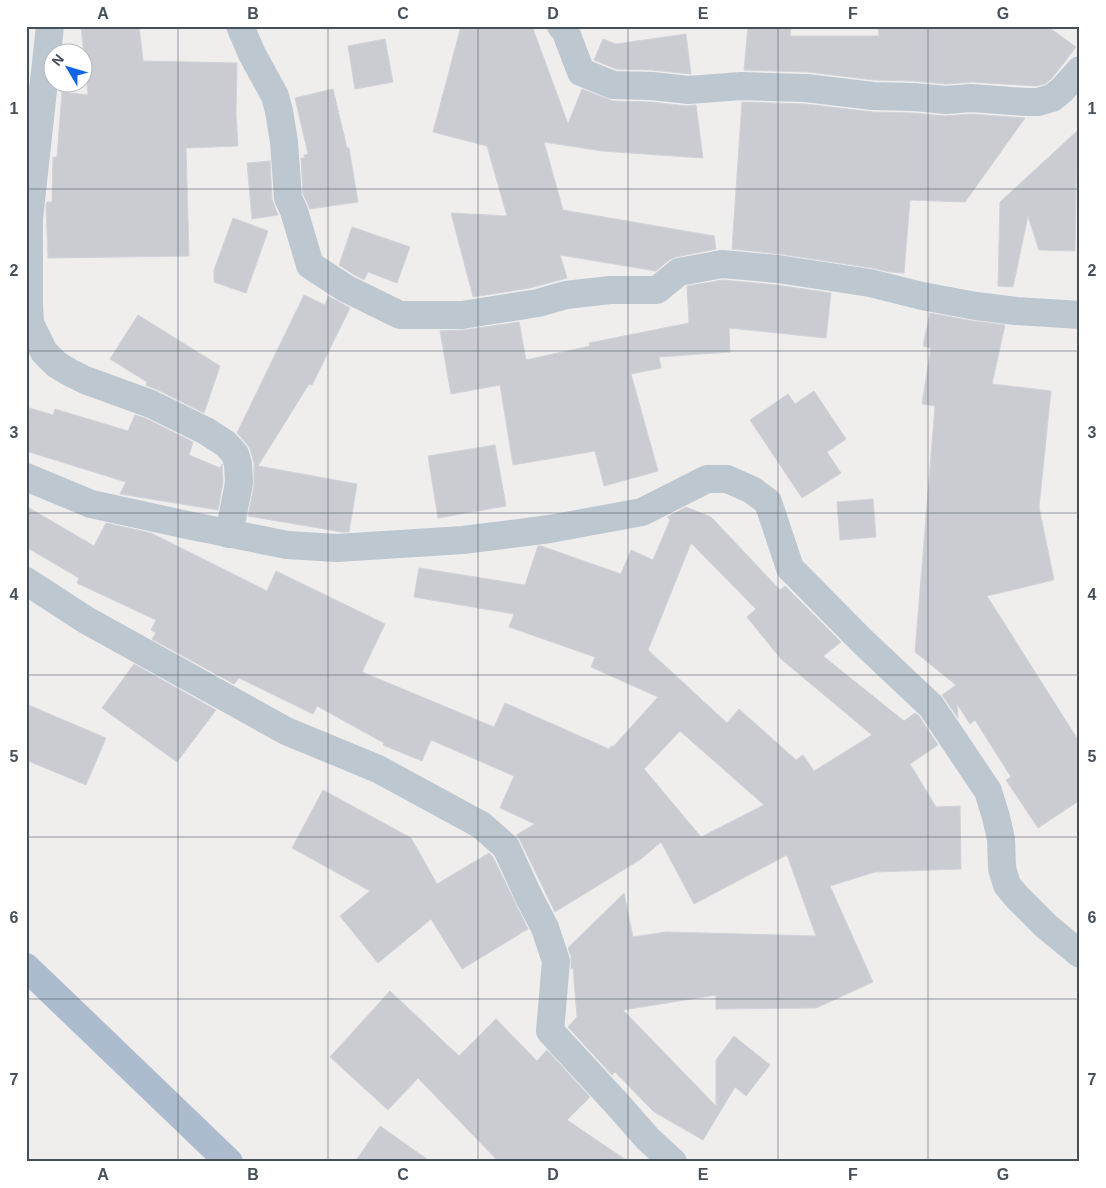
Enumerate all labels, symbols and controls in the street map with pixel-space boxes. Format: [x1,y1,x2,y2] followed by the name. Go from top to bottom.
[97,5,109,22] text: A
[247,5,259,22] text: B
[397,5,409,22] text: C
[547,5,559,22] text: D
[698,5,709,22] text: E
[848,5,858,22] text: F
[997,5,1009,22] text: G
[42,42,92,92] north arrow
[48,51,67,69] text: N
[10,100,19,117] text: 1
[1088,100,1097,117] text: 1
[10,262,19,279] text: 2
[1088,262,1097,279] text: 2
[10,424,19,441] text: 3
[1088,424,1097,441] text: 3
[10,586,19,603] text: 4
[1088,586,1097,603] text: 4
[10,748,19,765] text: 5
[1088,748,1097,765] text: 5
[10,909,19,926] text: 6
[1088,909,1097,926] text: 6
[10,1071,19,1088] text: 7
[1088,1071,1097,1088] text: 7
[97,1166,109,1183] text: A
[247,1166,259,1183] text: B
[397,1166,409,1183] text: C
[547,1166,559,1183] text: D
[698,1166,709,1183] text: E
[848,1166,858,1183] text: F
[997,1166,1009,1183] text: G

